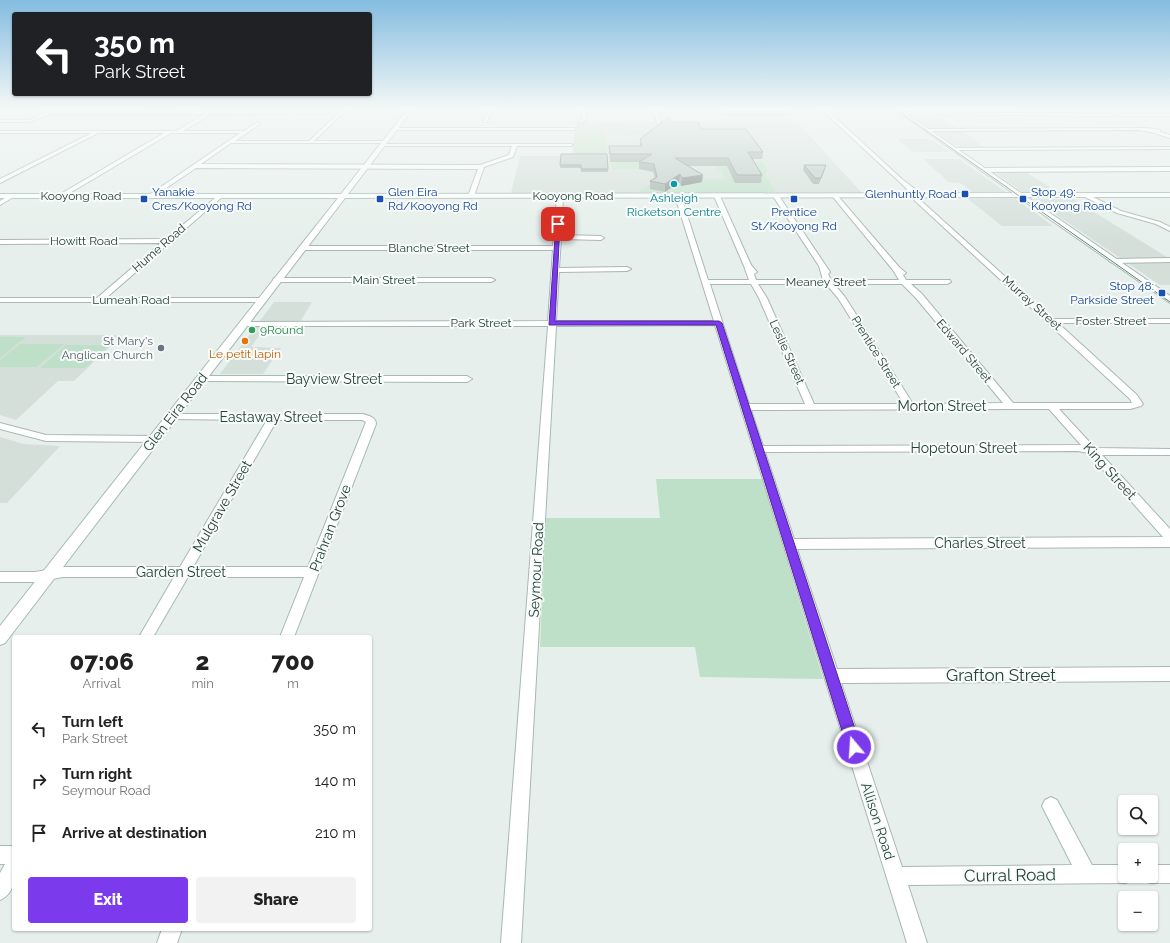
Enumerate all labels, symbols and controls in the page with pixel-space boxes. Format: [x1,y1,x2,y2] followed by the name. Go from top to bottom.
[94,27,175,60] text: 350 m
[28,28,80,80] icon: left
[94,61,185,82] text: Park Street
[669,179,679,189] marker: Ashleigh Ricketson Centre
[152,185,252,213] place label: Yanakie Cres/Kooyong Rd
[388,185,478,213] place label: Glen Eira Rd/Kooyong Rd
[1031,185,1112,213] place label: Stop 49: Kooyong Road
[865,187,957,201] place label: Glenhuntly Road
[40,189,122,203] street label: Kooyong Road
[532,189,614,203] street label: Kooyong Road
[960,189,970,199] marker: Glenhuntly Road
[627,191,721,219] place label: Ashleigh Ricketson Centre
[139,194,149,204] marker: Yanakie Cres/Kooyong Rd
[375,194,385,204] marker: Glen Eira Rd/Kooyong Rd
[789,194,799,204] marker: Prentice St/Kooyong Rd
[1018,194,1028,204] marker: Stop 49: Kooyong Road
[751,205,837,233] place label: Prentice St/Kooyong Rd
[541,207,575,241] pin
[547,213,569,235] icon: arrive
[130,221,188,275] street label: Hume Road
[50,234,118,248] street label: Howitt Road
[388,241,470,255] street label: Blanche Street
[353,273,415,287] street label: Main Street
[999,273,1065,333] street label: Murray Street
[786,275,866,289] street label: Meaney Street
[1070,279,1154,307] place label: Stop 48: Parkside Street
[1157,288,1167,298] marker: Stop 48: Parkside Street
[92,293,170,307] street label: Lumeah Road
[848,314,904,390] street label: Prentice Street
[1076,314,1146,328] street label: Foster Street
[451,316,511,330] street label: Park Street
[933,316,995,386] street label: Edward Street
[767,318,807,386] street label: Leslie Street
[260,323,303,337] place label: 9Round
[247,325,257,335] marker: 9Round
[61,334,153,362] place label: St Mary's Anglican Church
[240,336,250,346] marker: Le petit lapin
[156,343,166,353] marker: St Mary's Anglican Church
[209,347,281,361] place label: Le petit lapin
[139,370,211,454] street label: Glen Eira Road
[286,371,382,387] street label: Bayview Street
[898,398,987,414] street label: Morton Street
[219,409,323,425] street label: Eastaway Street
[1080,439,1140,503] street label: King Street
[910,440,1018,456] street label: Hopetoun Street
[189,457,255,555] street label: Mulgrave Street
[306,482,354,574] street label: Prahran Grove
[526,522,546,618] street label: Seymour Road
[934,535,1026,551] street label: Charles Street
[136,564,226,580] street label: Garden Street
[69,647,134,676] text: 07:06
[196,647,210,676] text: 2
[271,647,315,676] text: 700
[946,665,1056,685] street label: Grafton Street
[83,676,121,691] text: Arrival
[191,676,214,691] text: min
[287,676,299,691] text: m
[62,713,123,731] text: Turn left
[28,718,50,740] icon: left
[313,720,356,738] text: 350 m
[833,726,875,768] position arrow
[62,731,128,746] text: Park Street
[62,765,132,783] text: Turn right
[28,770,50,792] icon: right
[315,772,356,790] text: 140 m
[858,780,898,862] street label: Allison Road
[62,783,151,798] text: Seymour Road
[1118,795,1158,931] map controls
[1118,795,1158,835] button: search
[28,822,50,844] icon: arrive
[62,824,207,842] text: Arrive at destination
[315,824,356,842] text: 210 m
[1118,843,1158,883] button: +
[964,864,1056,886] street label: Curral Road
[28,877,188,923] button: Exit
[196,877,356,923] button: Share
[1118,891,1158,931] button: −

